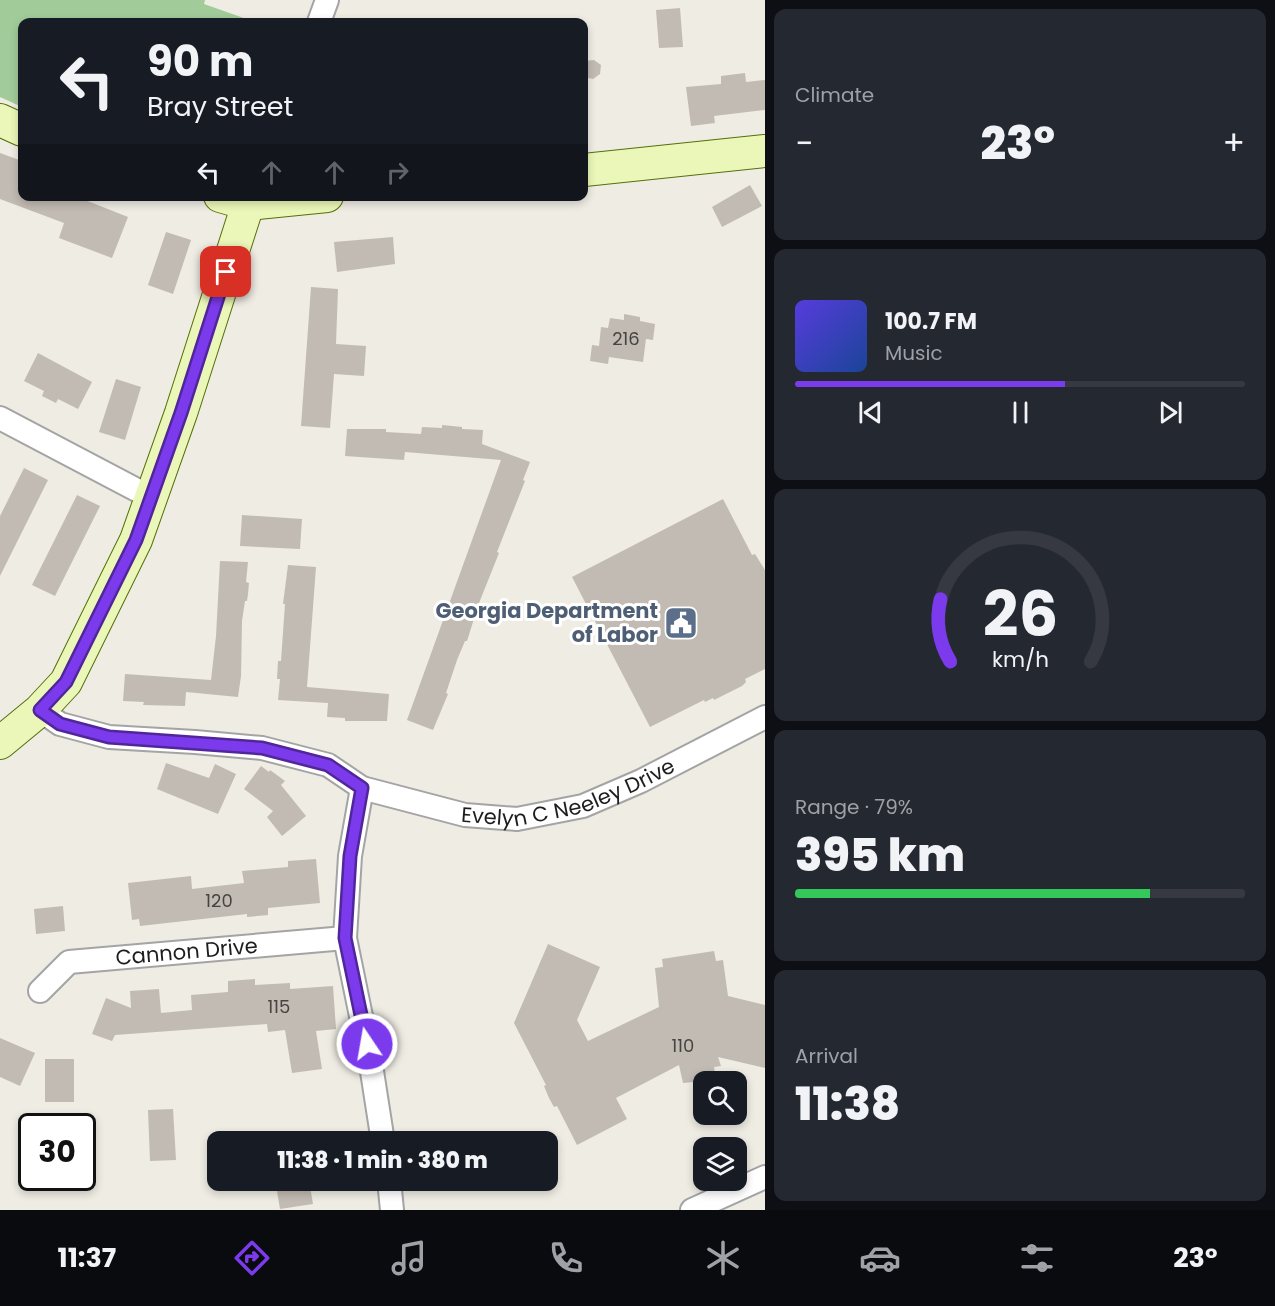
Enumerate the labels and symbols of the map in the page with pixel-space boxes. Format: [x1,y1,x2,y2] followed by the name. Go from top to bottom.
[200,246,251,297] pin
[612,326,640,351] house number: 216
[435,596,658,649] place label: Georgia Department of Labor
[663,605,699,641] public building icon: Georgia Department of Labor
[460,751,680,833] street label: Evelyn C Neeley Drive
[205,888,233,913] house number: 120
[114,931,259,972] street label: Cannon Drive
[268,994,290,1019] house number: 115
[335,1012,399,1076] position arrow
[672,1033,694,1058] house number: 110
[18,1113,96,1191] speed limit sign: 30

